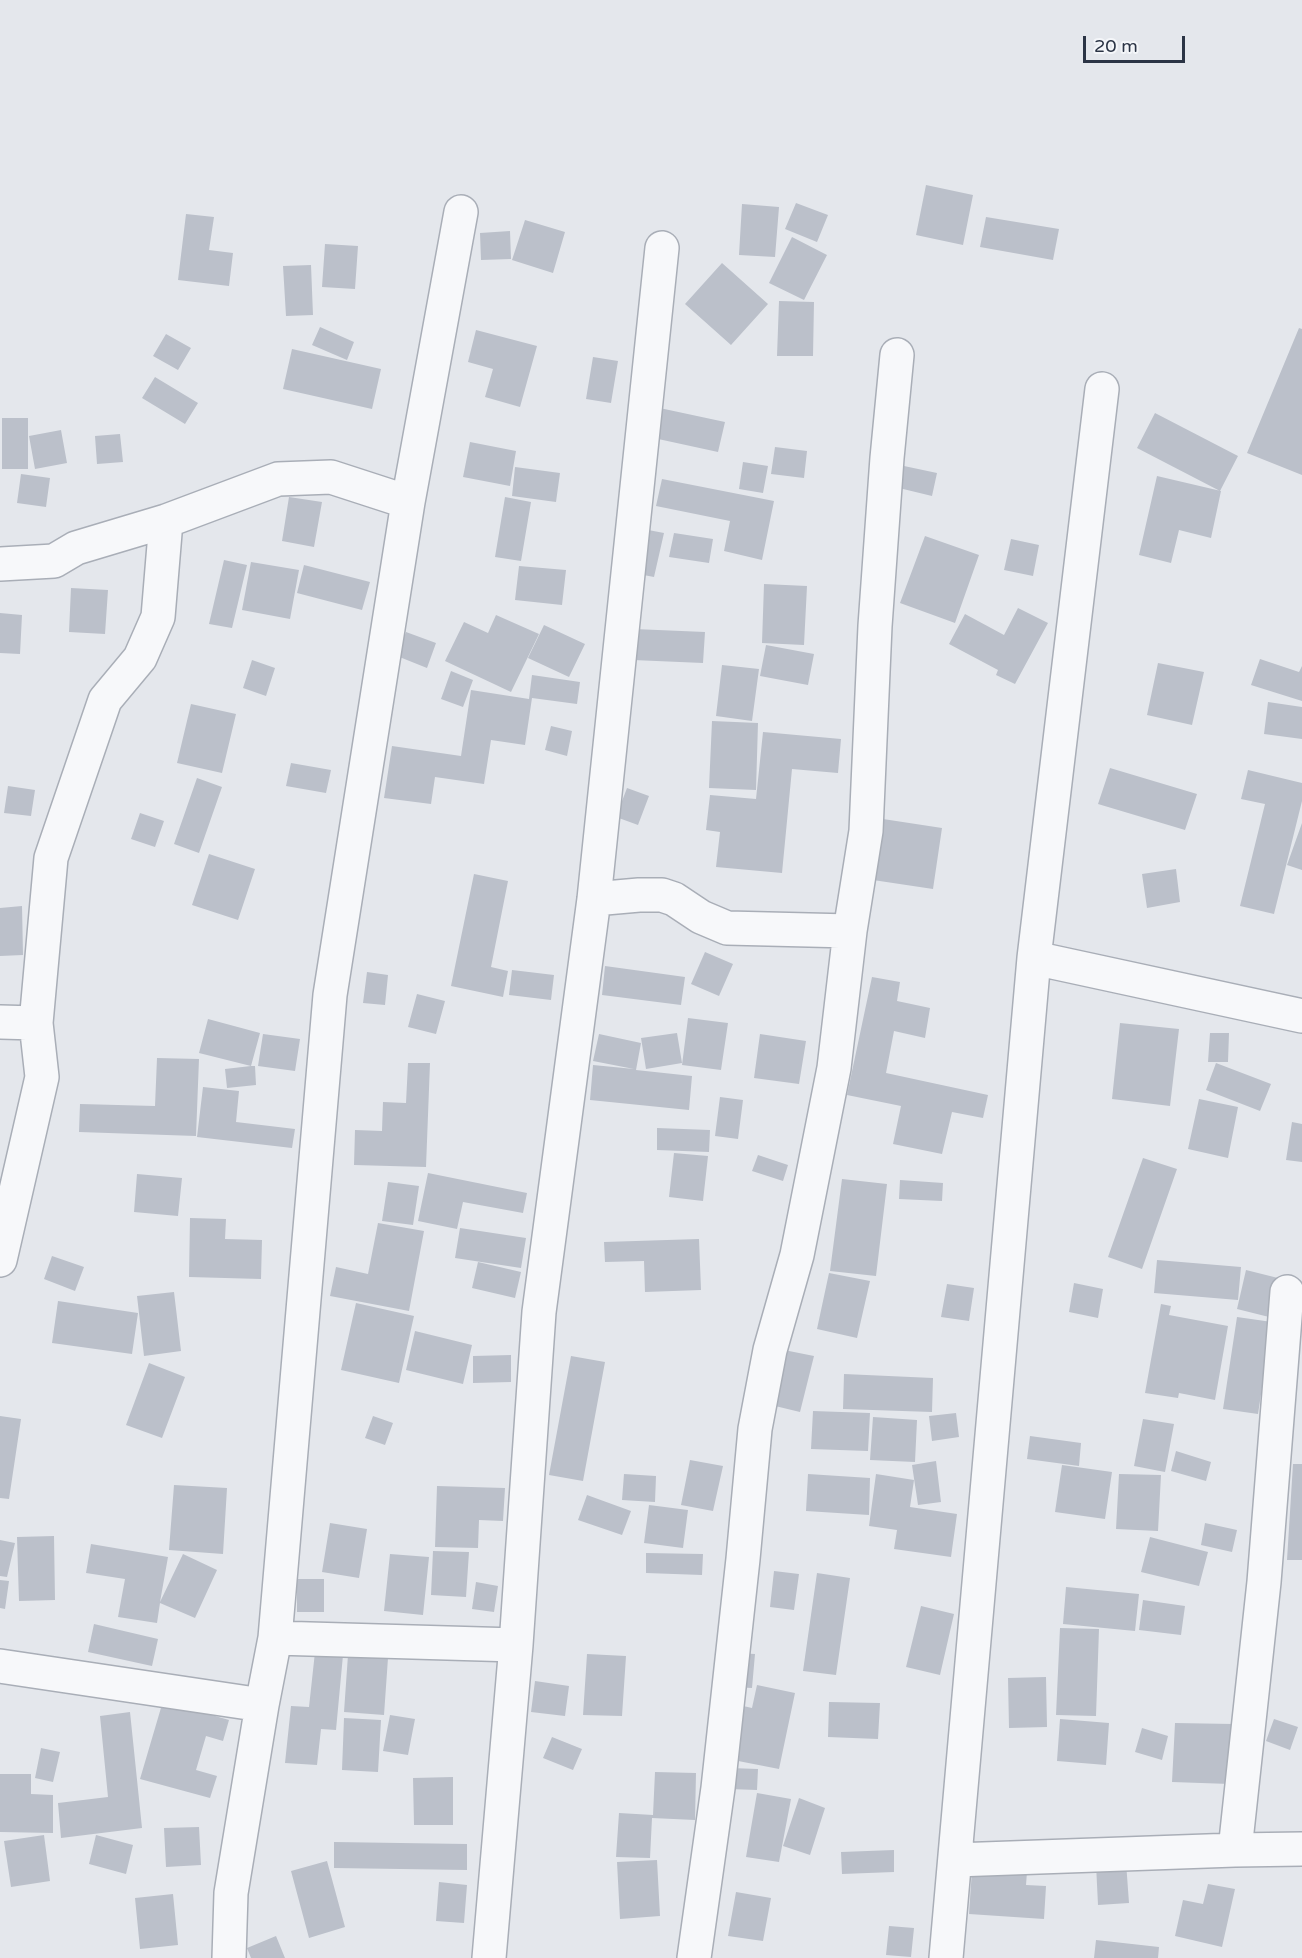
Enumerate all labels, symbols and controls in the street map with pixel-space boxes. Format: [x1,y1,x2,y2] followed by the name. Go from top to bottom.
[1086,24,1188,62] scale bar
[1094,35,1138,57] text: 20 m

